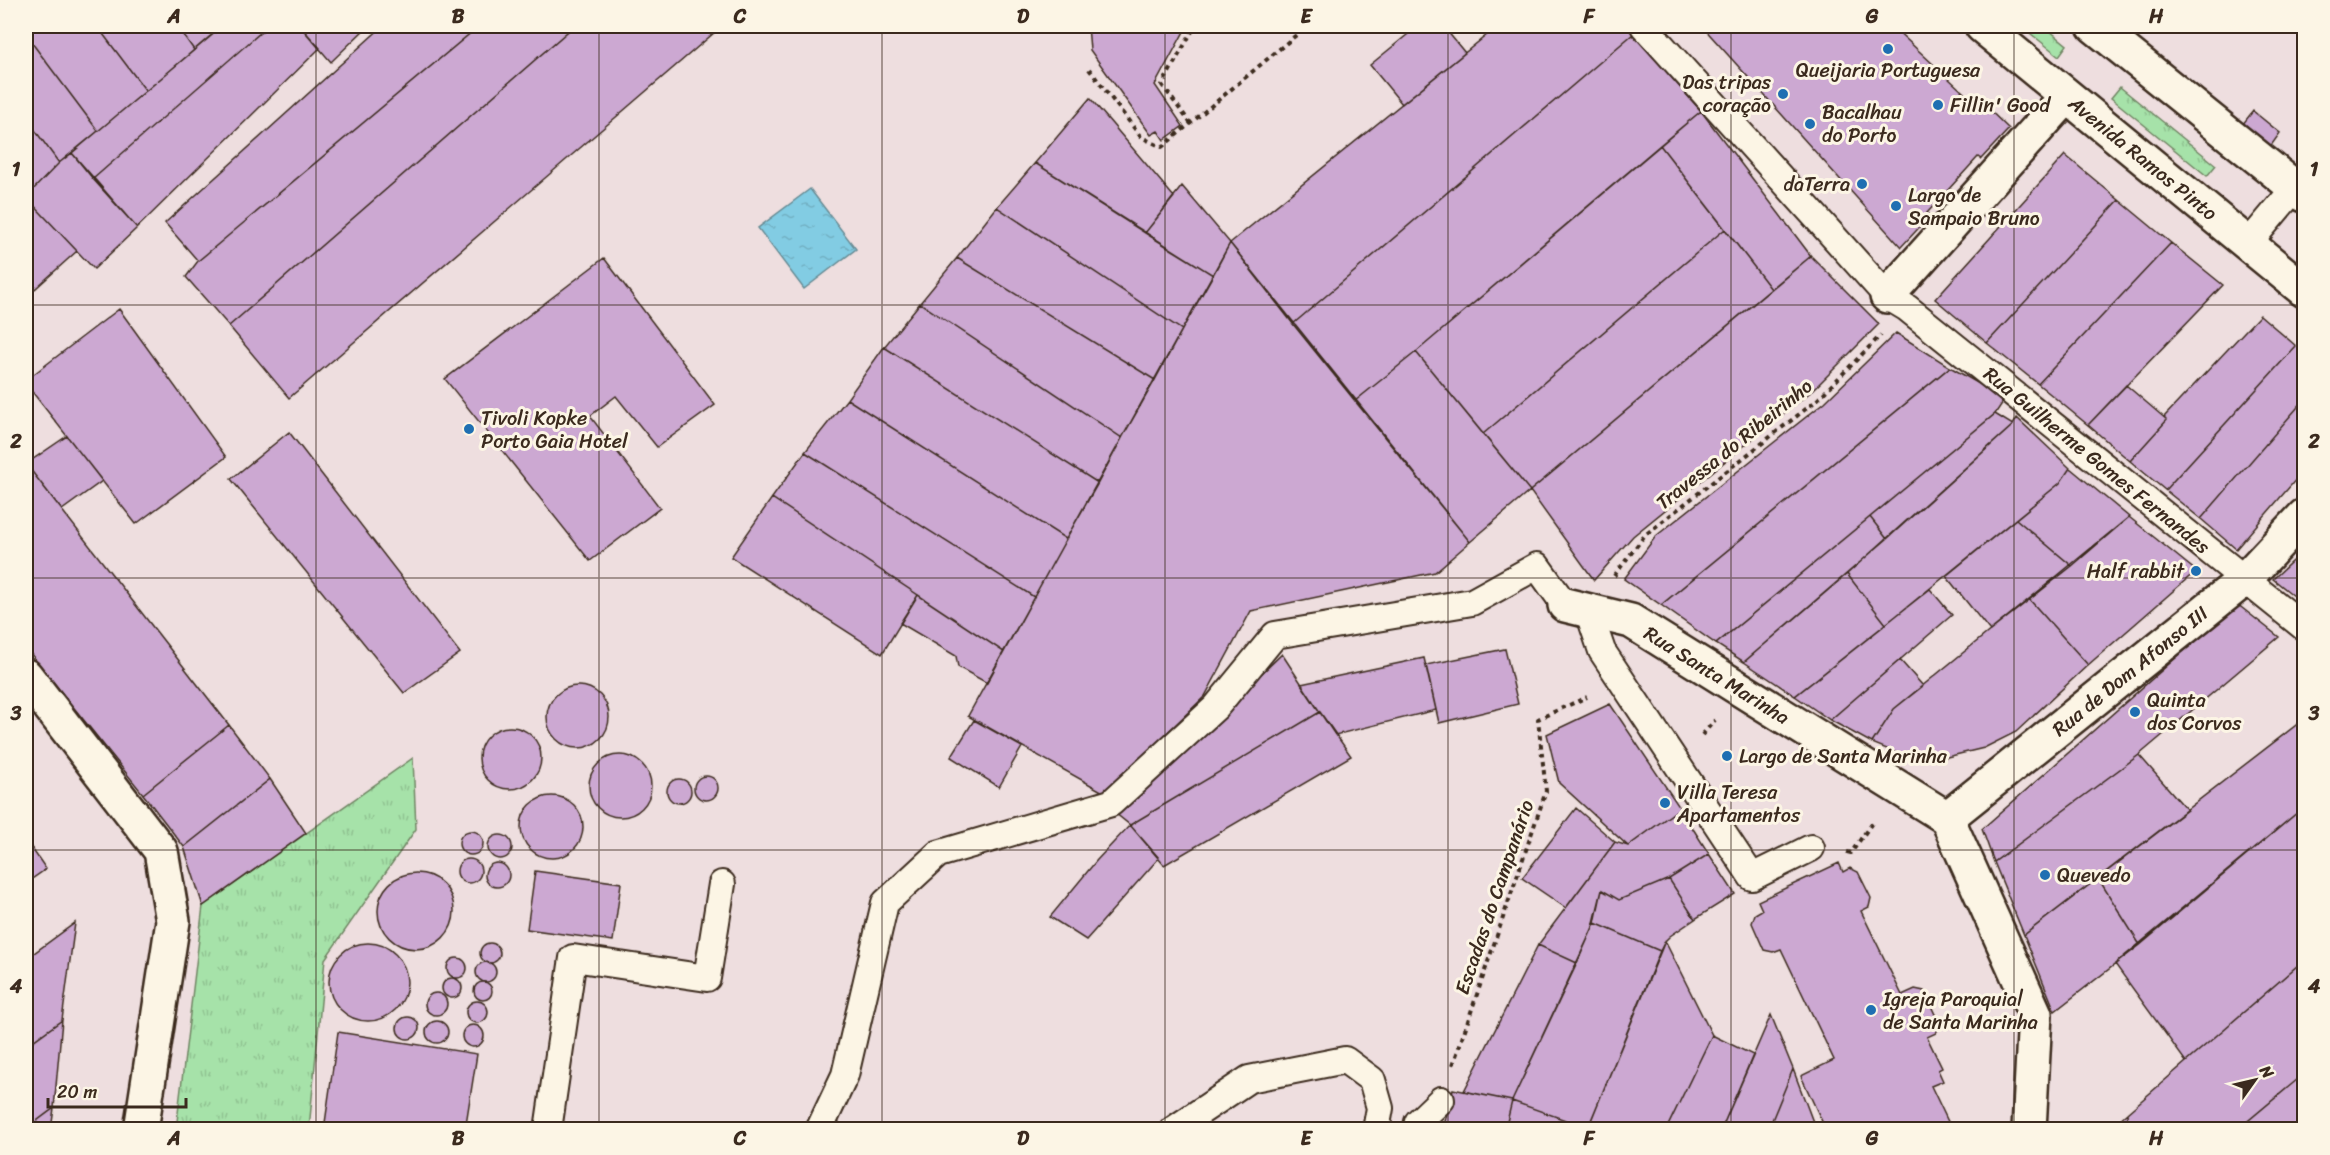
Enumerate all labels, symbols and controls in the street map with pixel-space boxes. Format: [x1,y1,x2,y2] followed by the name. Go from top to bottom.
[166,0,181,34] text: A
[452,0,465,34] text: B
[733,0,747,34] text: C
[1017,0,1030,34] text: D
[1300,0,1313,34] text: E
[1583,0,1596,34] text: F
[1865,0,1879,34] text: G
[2148,0,2164,34] text: H
[1881,42,1895,56] marker: Queijaria Portuguesa
[1796,53,1981,88] place label: Queijaria Portuguesa
[1682,65,1772,123] place label: Das tripas coração
[2059,86,2225,230] street label: Avenida Ramos Pinto
[1776,87,1790,101] marker: Das tripas coração
[1950,88,2051,123] place label: Fillin' Good
[1822,95,1902,153] place label: Bacalhau do Porto
[1931,98,1945,112] marker: Fillin' Good
[1803,117,1817,131] marker: Bacalhau do Porto
[12,152,21,187] text: 1
[2310,152,2319,187] text: 1
[1783,167,1850,202] place label: daTerra
[1855,177,1869,191] marker: daTerra
[1908,178,2040,236] place label: Largo de Sampaio Bruno
[1889,199,1903,213] marker: Largo de Sampaio Bruno
[1975,357,2219,564] street label: Rua Guilherme Gomes Fernandes
[1648,370,1821,519] street label: Travessa do Ribeirinho
[481,401,629,459] place label: Tivoli Kopke Porto Gaia Hotel
[462,422,476,436] marker: Tivoli Kopke Porto Gaia Hotel
[9,424,22,459] text: 2
[2307,424,2320,459] text: 2
[2087,554,2185,589] place label: Half rabbit
[2189,564,2203,578] marker: Half rabbit
[2044,597,2216,746] street label: Rua de Dom Afonso III
[1637,616,1797,734] street label: Rua Santa Marinha
[2147,683,2242,741] place label: Quinta dos Corvos
[10,696,22,731] text: 3
[2308,696,2320,731] text: 3
[2128,705,2142,719] marker: Quinta dos Corvos
[1739,739,1948,774] place label: Largo de Santa Marinha
[1720,749,1734,763] marker: Largo de Santa Marinha
[1676,775,1801,833] place label: Villa Teresa Apartamentos
[1445,795,1544,999] street label: Escadas do Campanário
[1658,796,1672,810] marker: Villa Teresa Apartamentos
[2057,858,2131,893] place label: Quevedo
[2038,868,2052,882] marker: Quevedo
[9,969,23,1004] text: 4
[2307,969,2321,1004] text: 4
[1882,982,2038,1040] place label: Igreja Paroquial de Santa Marinha
[1864,1003,1878,1017] marker: Igreja Paroquial de Santa Marinha
[2225,1050,2285,1110] north arrow
[2251,1058,2283,1085] text: N
[48,1071,186,1109] scale bar
[57,1076,97,1108] text: 20 m
[166,1121,181,1155] text: A
[452,1121,465,1155] text: B
[733,1121,747,1155] text: C
[1017,1121,1030,1155] text: D
[1300,1121,1313,1155] text: E
[1583,1121,1596,1155] text: F
[1865,1121,1879,1155] text: G
[2148,1121,2164,1155] text: H

